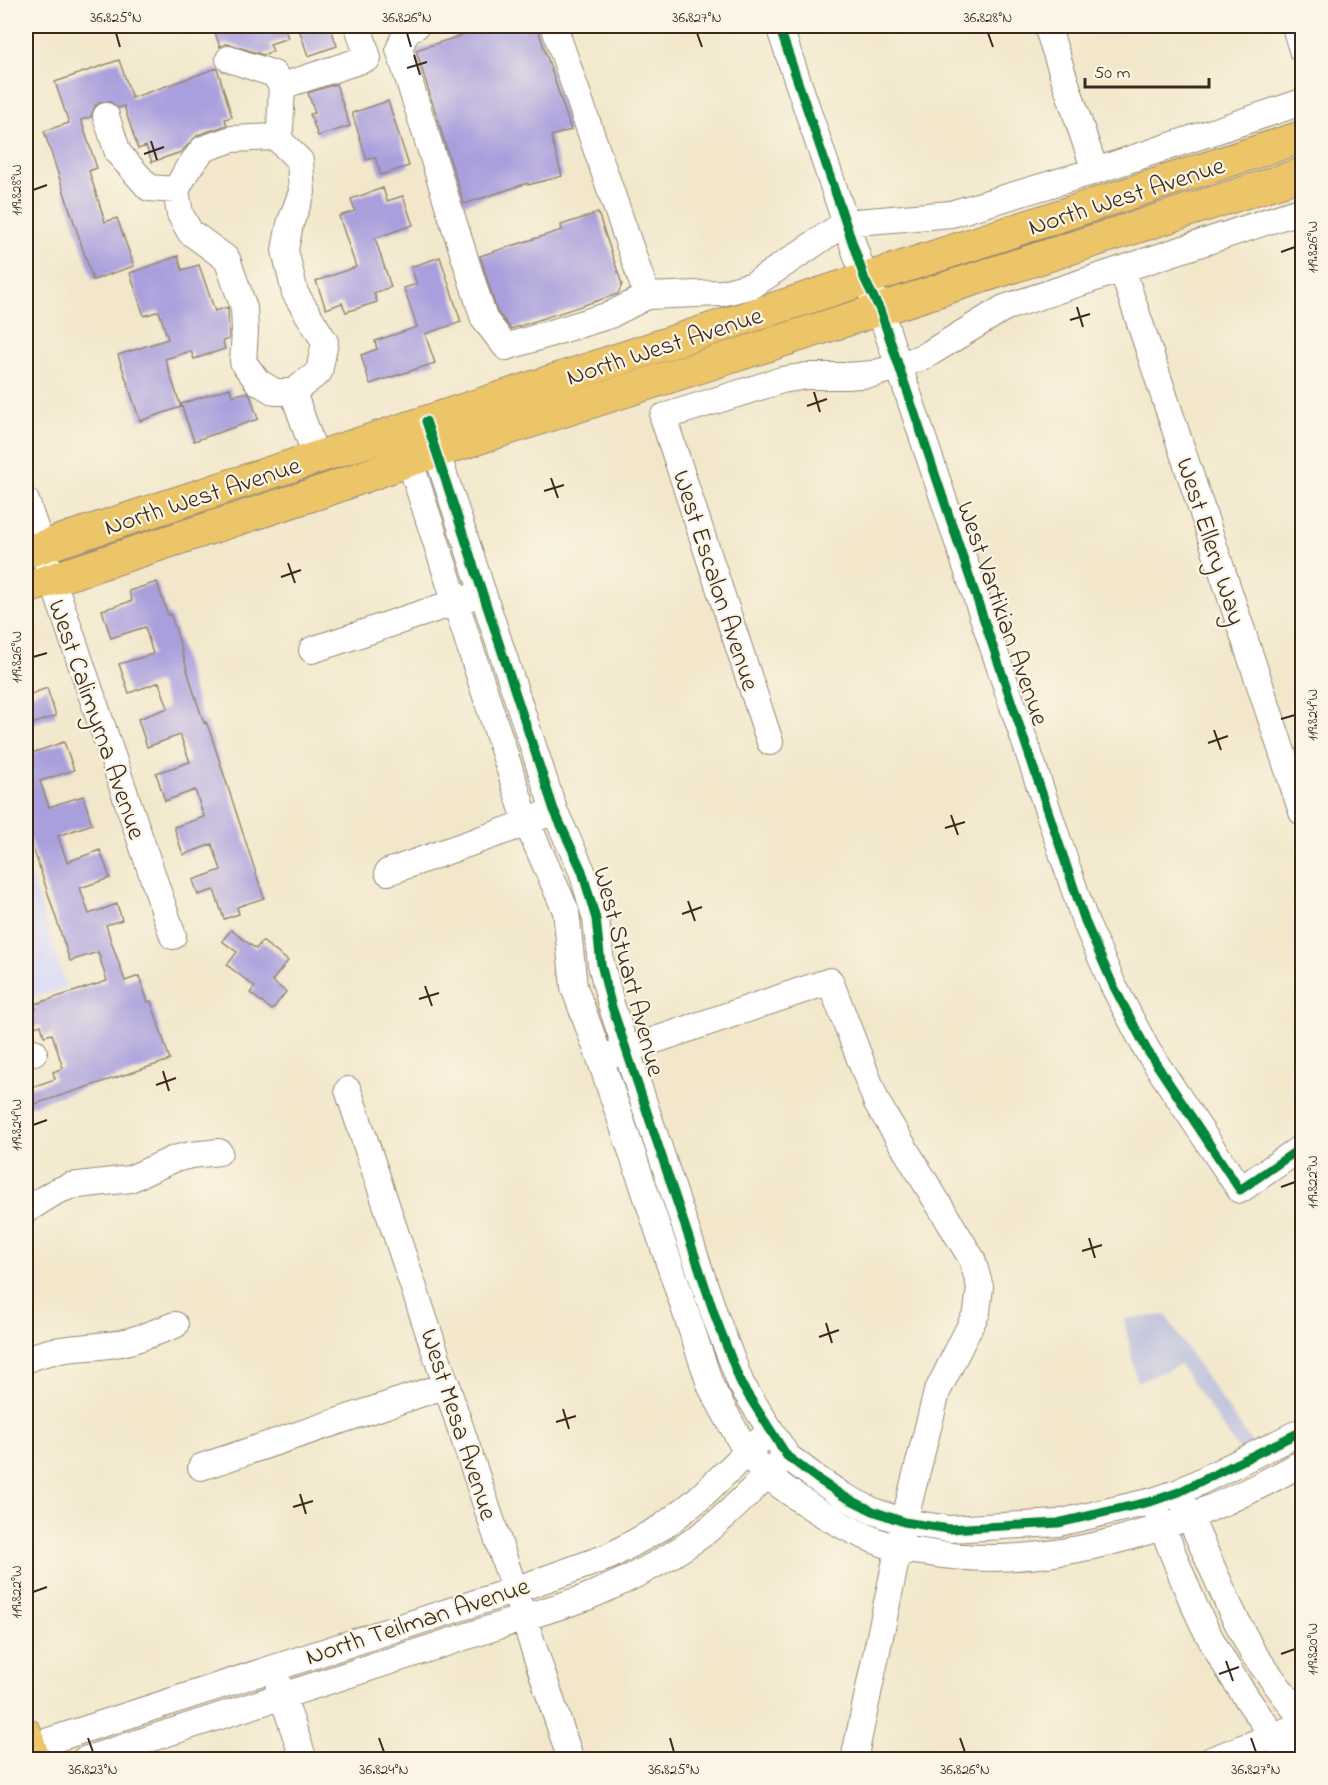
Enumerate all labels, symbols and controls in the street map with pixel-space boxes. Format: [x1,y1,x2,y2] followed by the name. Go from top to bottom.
[90,7,142,29] text: 36.825°N
[382,7,432,29] text: 36.826°N
[672,7,722,29] text: 36.827°N
[964,7,1012,29] text: 36.828°N
[1085,51,1210,89] scale bar
[1094,61,1131,87] text: 50 m
[1024,148,1230,248] street label: North West Avenue
[6,164,28,216] text: 119.828°W
[1302,221,1324,273] text: 119.826°W
[562,298,768,398] street label: North West Avenue
[100,448,306,548] street label: North West Avenue
[1164,453,1254,631] street label: West Ellery Way
[661,466,768,696] street label: West Escalon Avenue
[945,497,1058,732] street label: West Vartikian Avenue
[36,595,154,845] street label: West Calimyrna Avenue
[6,631,28,683] text: 119.826°W
[1302,689,1324,741] text: 119.824°W
[581,863,673,1081] street label: West Stuart Avenue
[6,1099,28,1151] text: 119.824°W
[1302,1155,1324,1209] text: 119.822°W
[408,1324,506,1526] street label: West Mesa Avenue
[6,1565,28,1619] text: 119.822°W
[301,1569,535,1677] street label: North Teilman Avenue
[1302,1623,1324,1675] text: 119.820°W
[68,1759,118,1781] text: 36.823°N
[359,1759,409,1781] text: 36.824°N
[648,1759,700,1781] text: 36.825°N
[940,1759,990,1781] text: 36.826°N
[1231,1759,1281,1781] text: 36.827°N

